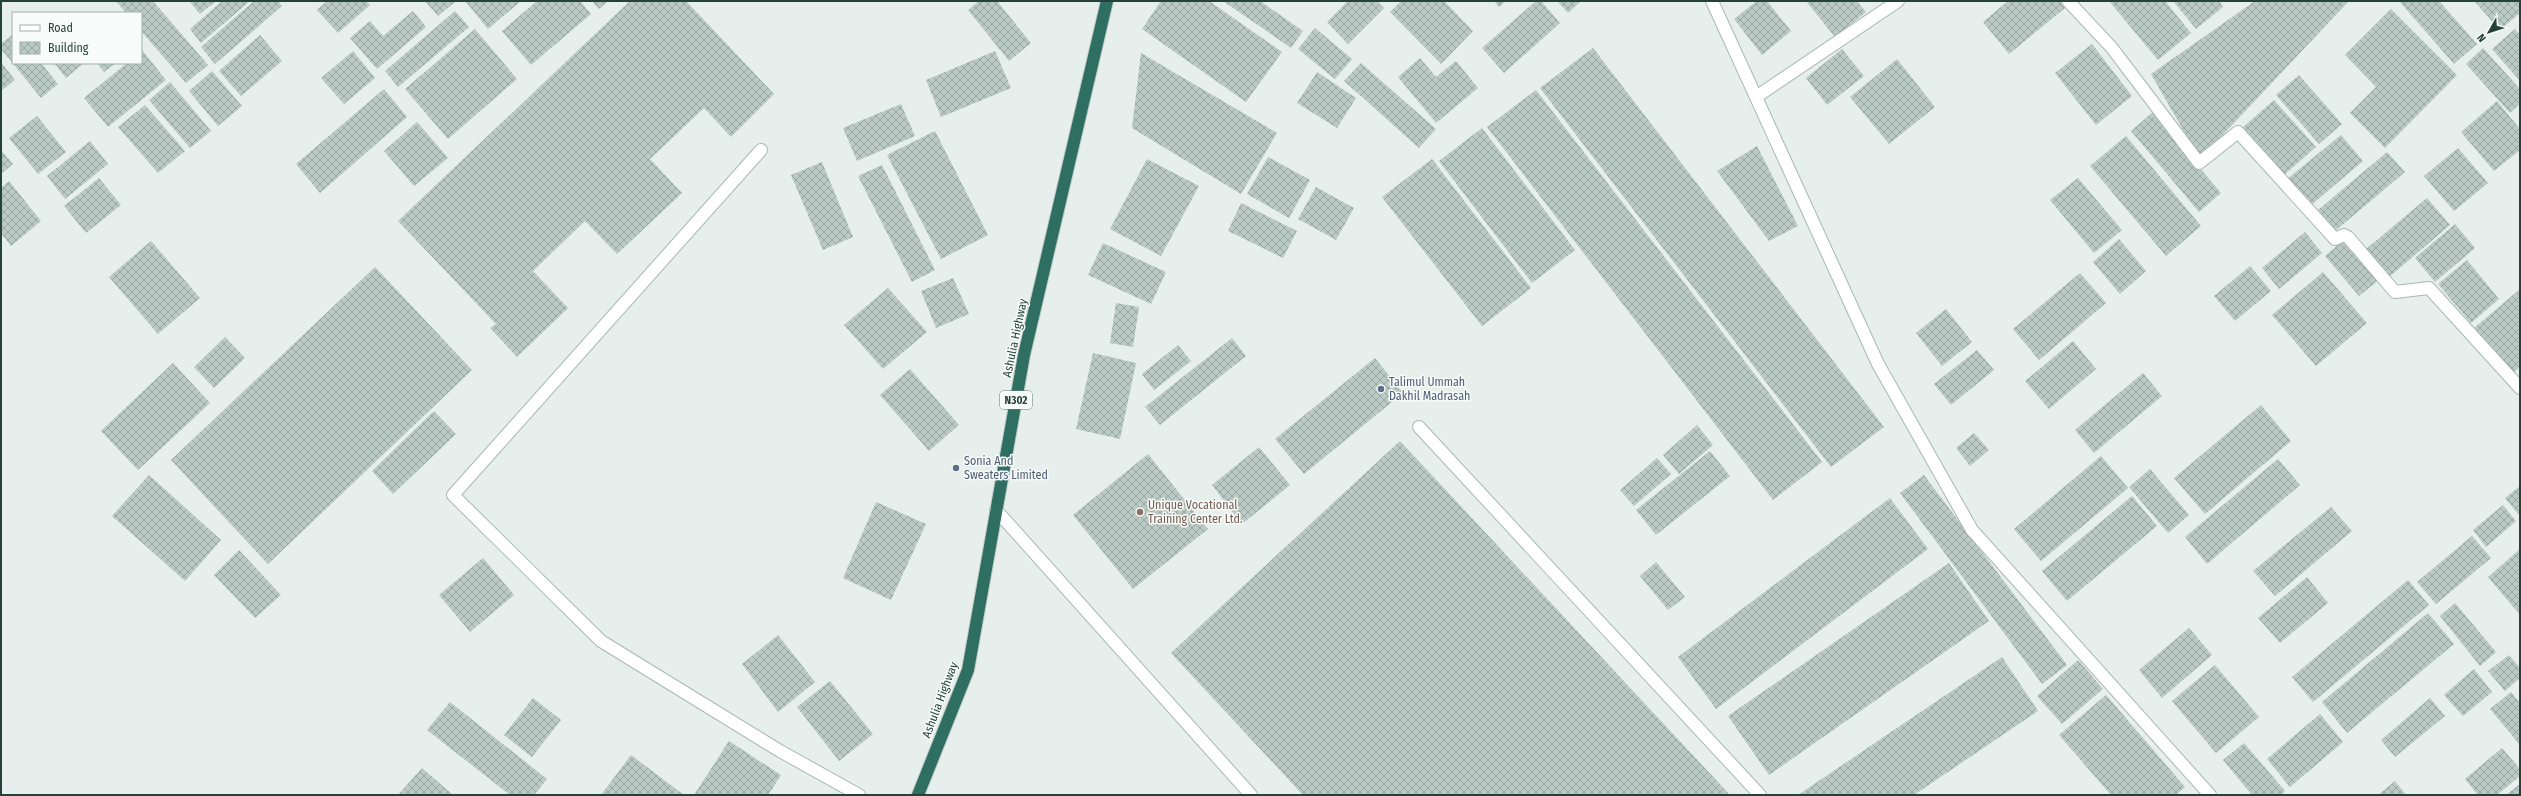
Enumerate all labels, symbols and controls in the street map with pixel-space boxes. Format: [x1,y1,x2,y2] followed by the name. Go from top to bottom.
[12,12,142,64] legend
[2469,12,2509,52] north arrow
[48,21,73,35] text: Road
[2474,31,2489,45] text: N
[48,41,89,55] text: Building
[1000,297,1030,379] street label: Ashulia Highway
[1389,375,1470,403] place label: Talimul Ummah Dakhil Madrasah
[1376,384,1386,394] marker: Talimul Ummah Dakhil Madrasah
[1000,391,1032,409] road number: N302
[964,454,1048,482] place label: Sonia And Sweaters Limited
[951,463,961,473] marker: Sonia And Sweaters Limited
[1148,498,1243,526] place label: Unique Vocational Training Center Ltd.
[1135,507,1145,517] marker: Unique Vocational Training Center Ltd.
[919,660,961,740] street label: Ashulia Highway

